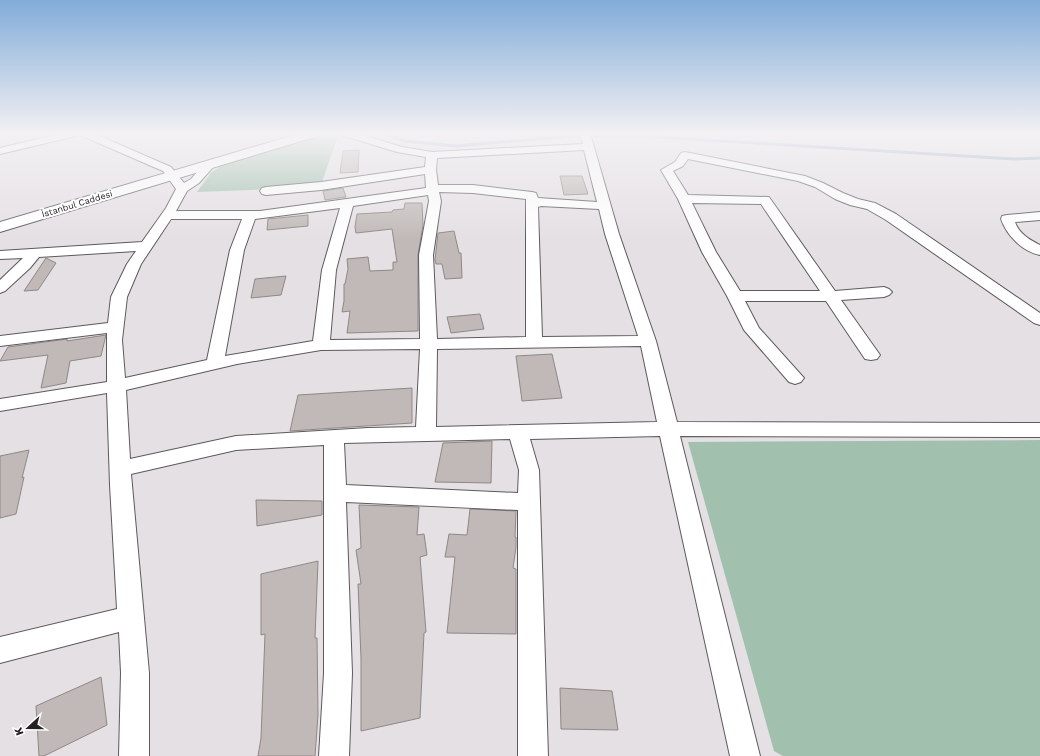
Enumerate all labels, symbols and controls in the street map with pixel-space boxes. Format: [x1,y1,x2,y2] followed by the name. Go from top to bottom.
[40,188,114,220] street label: İstanbul Caddesi
[8,708,48,748] north arrow
[12,725,27,737] text: K

